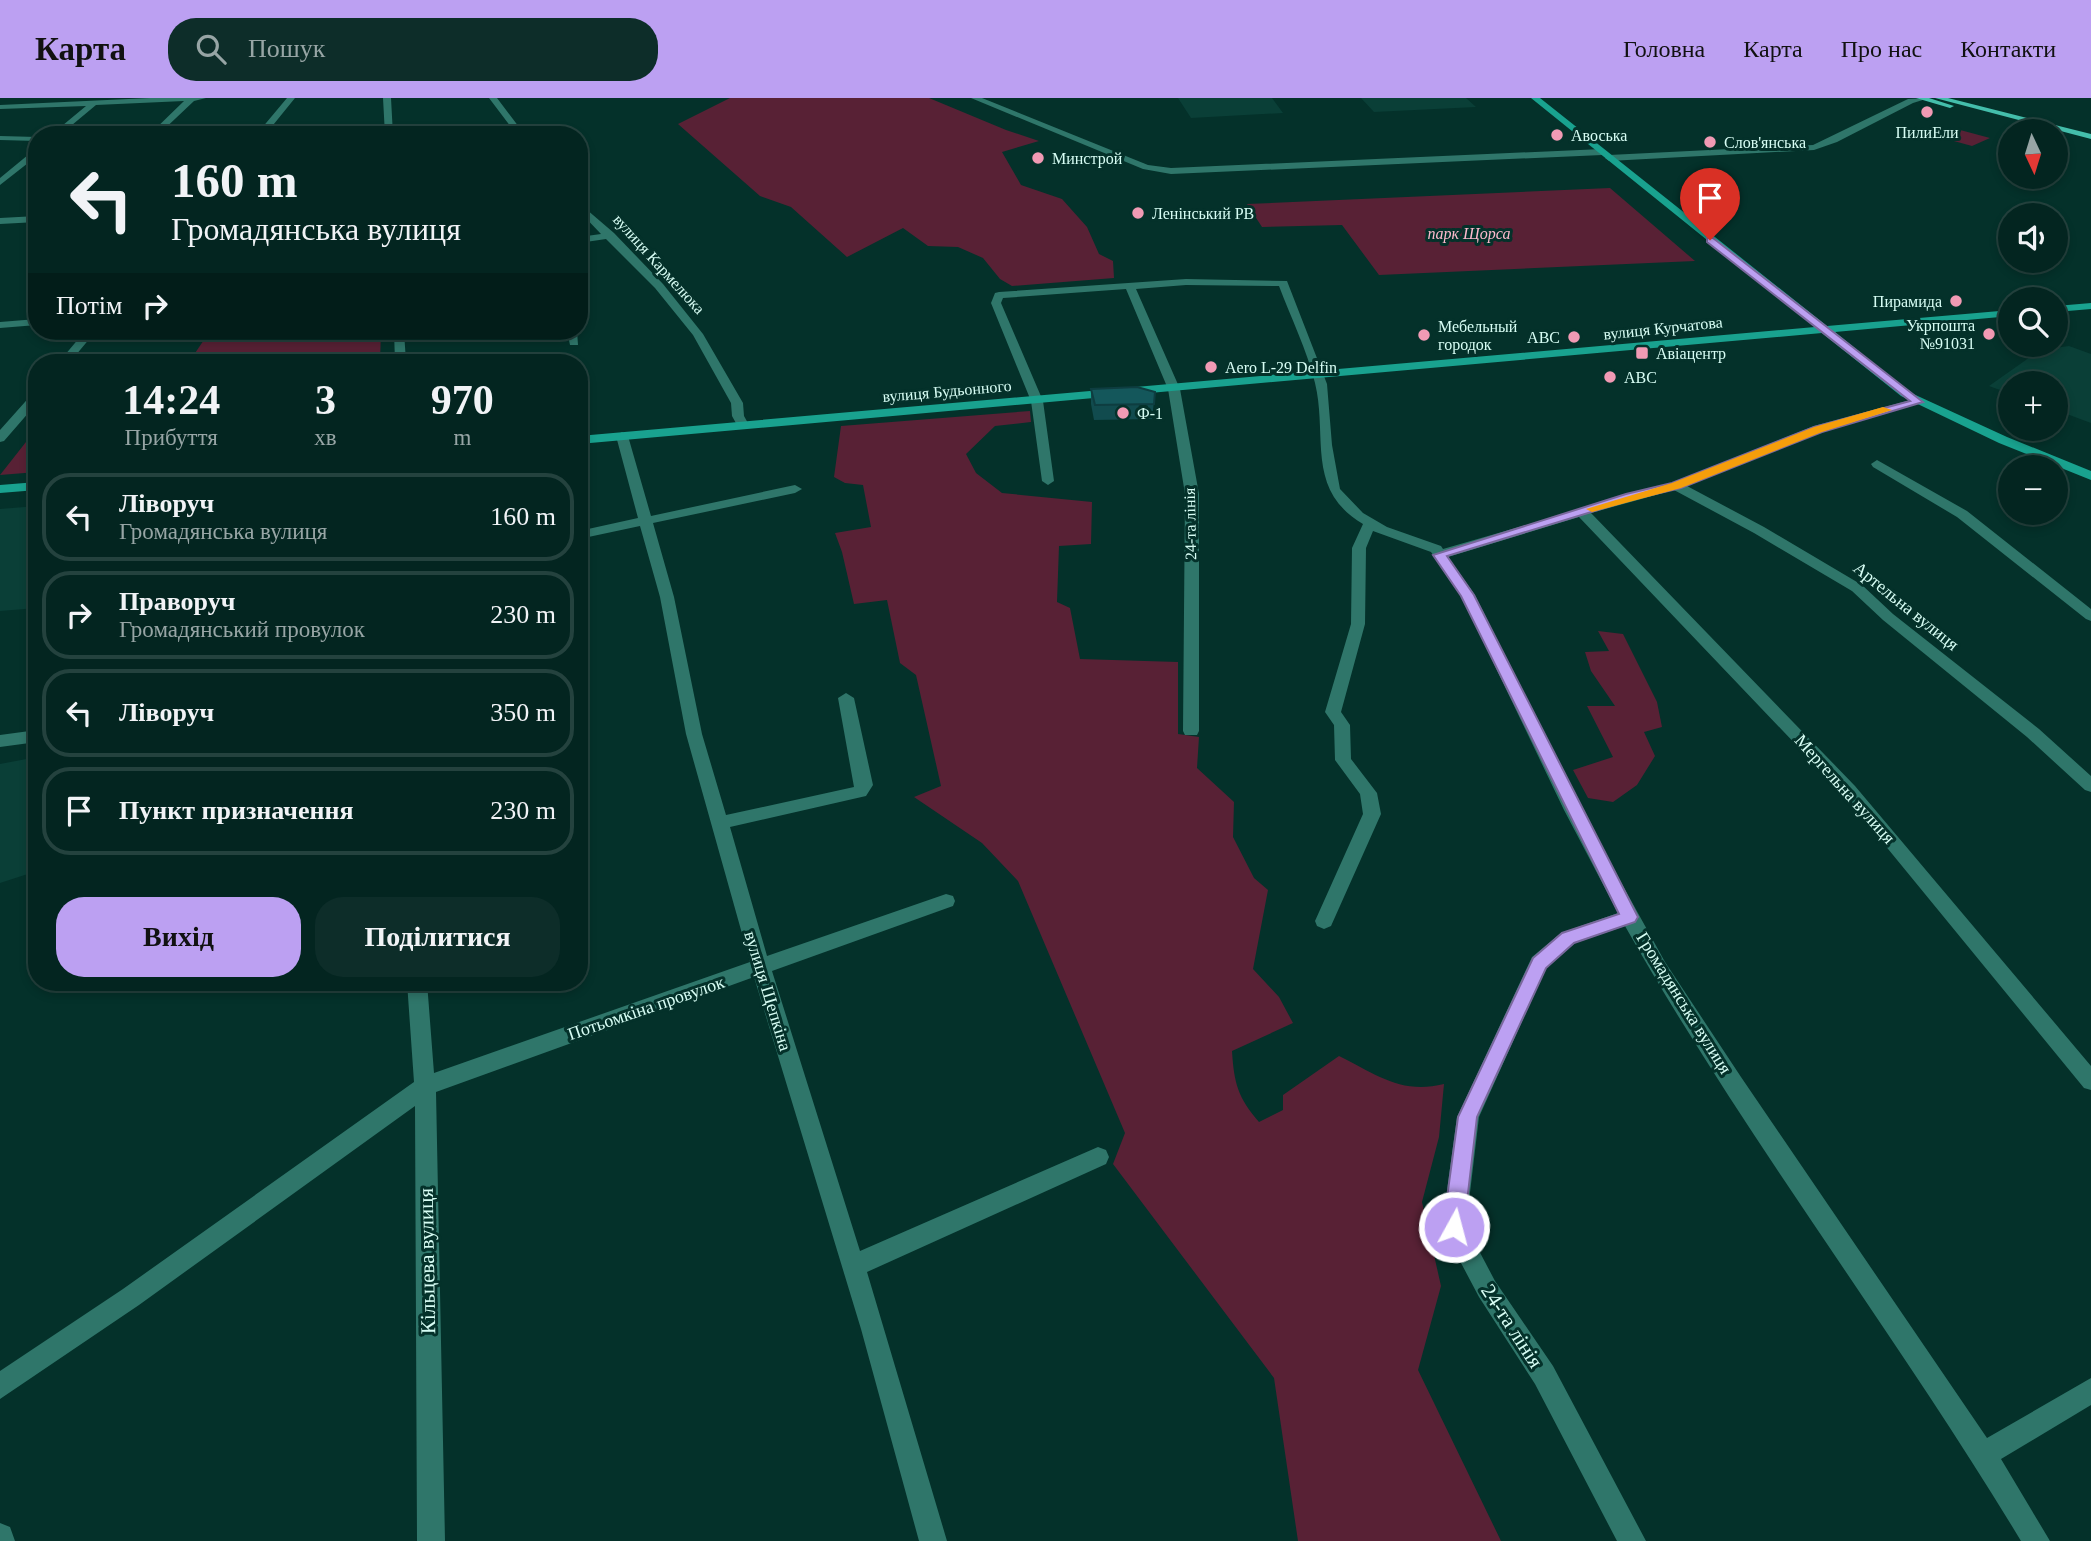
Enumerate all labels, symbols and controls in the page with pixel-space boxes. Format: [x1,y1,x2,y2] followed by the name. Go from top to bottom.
[168,18,658,81] search box
[192,30,230,68] icon: search
[35,31,126,67] text: Карта
[248,34,325,63] text: Пошук
[1623,36,1705,62] text: Головна
[1743,36,1803,62] text: Карта
[1841,36,1922,62] text: Про нас
[1960,36,2056,62] text: Контакти
[1919,104,1935,120] marker: ПилиЕли
[1998,119,2068,189] north arrow
[1998,119,2068,525] map controls
[1896,124,1959,141] place label: ПилиЕли
[1549,127,1565,143] marker: Авоська
[1571,127,1627,144] place label: Авоська
[1702,134,1718,150] marker: Слов'янська
[1724,134,1806,151] place label: Слов'янська
[1030,150,1046,166] marker: Минстрой
[1052,150,1123,168] place label: Минстрой
[171,153,298,208] text: 160 m
[56,154,147,245] icon: left
[1680,168,1740,240] pin
[1691,179,1729,217] icon: arrive
[1998,203,2068,273] button: sound
[1130,205,1146,221] marker: Ленінський РВ
[1152,205,1254,222] place label: Ленінський РВ
[171,211,461,247] text: Громадянська вулиця
[609,211,708,318] street label: вулиця Кармелюка
[1428,225,1510,243] park label: парк Щорса
[136,287,174,325] icon: right
[1998,287,2068,357] button: search
[56,291,122,320] text: Потім
[1873,293,1942,311] place label: Пирамида
[1948,293,1964,309] marker: Пирамида
[1603,313,1724,344] street label: вулиця Курчатова
[1906,317,1975,352] place label: Укрпошта №91031
[1438,318,1518,354] place label: Мебельный городок
[1981,326,1997,342] marker: Укрпошта №91031
[1416,327,1432,343] marker: Мебельный городок
[1527,329,1560,346] place label: АВС
[1566,329,1582,345] marker: АВС
[1634,345,1650,361] marker: Авіацентр
[1656,345,1726,363] place label: Авіацентр
[1203,359,1219,375] marker: Aero L-29 Delfin
[1225,359,1337,376] place label: Aero L-29 Delfin
[1602,369,1618,385] marker: ABC
[1624,369,1657,386] place label: ABC
[1998,371,2068,441] button: +
[122,377,220,423] text: 14:24
[315,377,336,423] text: 3
[431,377,494,423] text: 970
[882,377,1012,406] street label: вулиця Будьонного
[1115,405,1131,421] marker: Ф-1
[1137,405,1163,422] place label: Ф-1
[125,425,218,450] text: Прибуття
[314,425,337,450] text: хв
[453,425,471,450] text: m
[1998,455,2068,525] button: −
[1181,487,1199,560] street label: 24-та лінія
[119,489,214,518] text: Ліворуч
[60,498,98,536] icon: left
[490,502,556,531] text: 160 m
[119,519,327,544] text: Громадянська вулиця
[1849,557,1963,655] street label: Артельна вулиця
[119,587,235,616] text: Праворуч
[60,596,98,634] icon: right
[490,600,556,629] text: 230 m
[119,617,365,642] text: Громадянський провулок
[60,694,98,732] icon: left
[119,698,214,727] text: Ліворуч
[490,698,556,727] text: 350 m
[1791,730,1899,848] street label: Мергельна вулиця
[60,792,98,830] icon: arrive
[119,796,354,825] text: Пункт призначення
[490,796,556,825] text: 230 m
[56,897,301,977] button: Вихід
[315,897,560,977] button: Поділитися
[740,929,796,1053] street label: вулиця Щепкіна
[1632,929,1736,1077] street label: Громадянська вулиця
[565,972,727,1044] street label: Потьомкіна провулок
[414,1187,440,1334] street label: Кільцева вулиця
[1417,1190,1491,1264] position arrow
[1476,1280,1548,1373] street label: 24-та лінія

